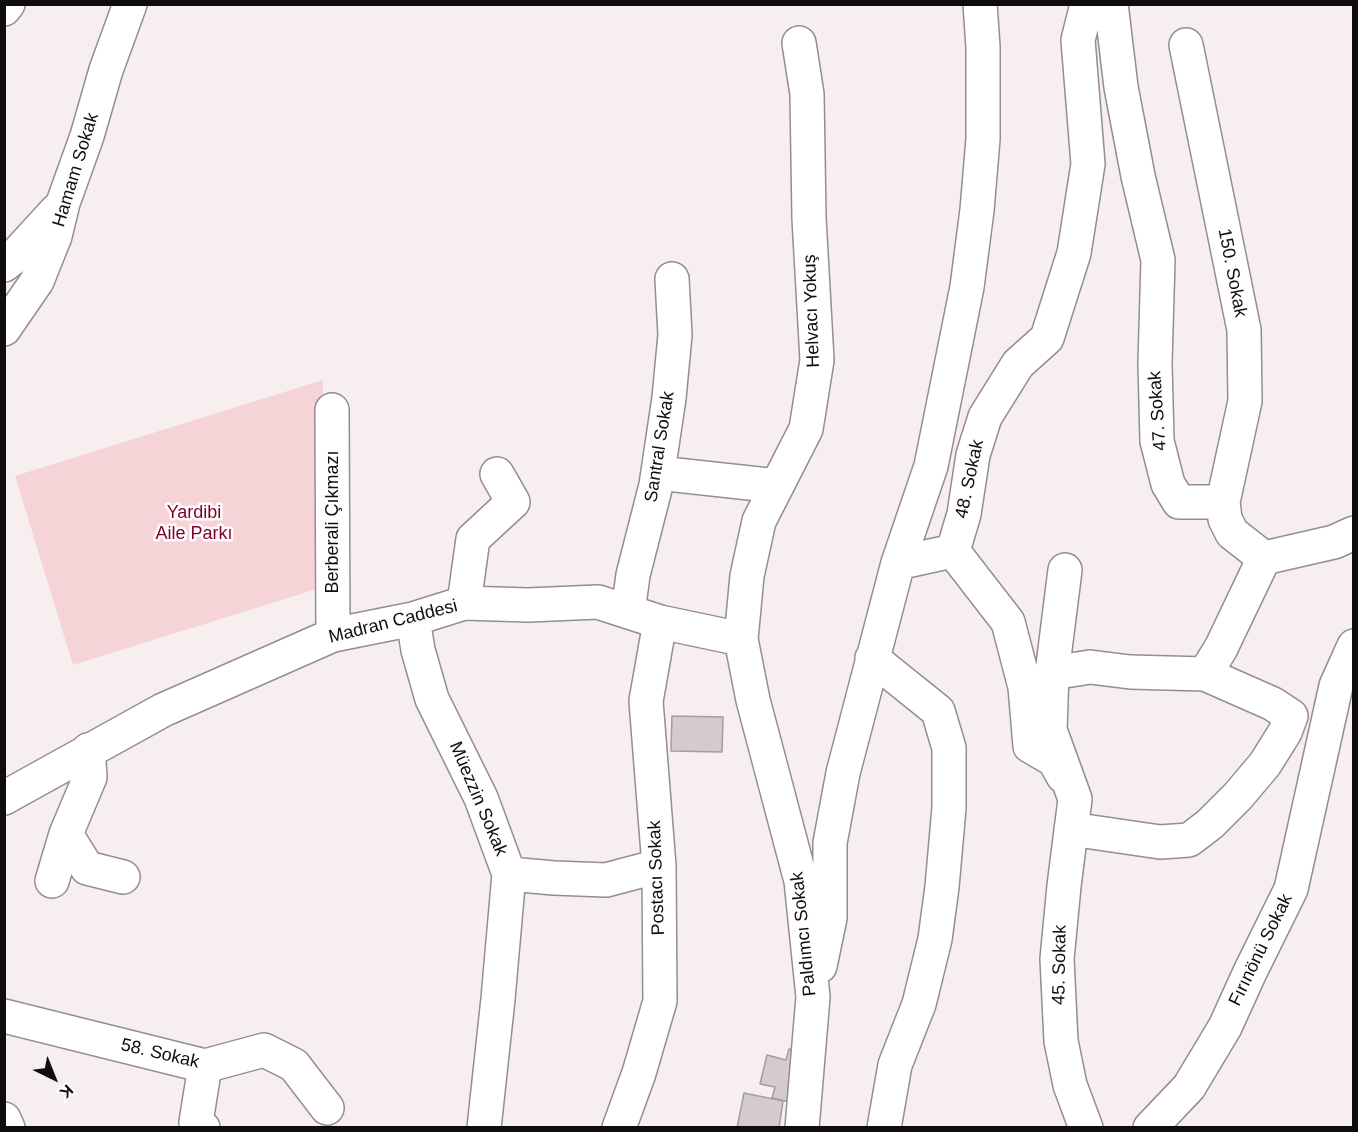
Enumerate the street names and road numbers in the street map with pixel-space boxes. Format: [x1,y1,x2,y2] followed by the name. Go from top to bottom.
[48,110,104,230] street label: Hamam Sokak
[1213,227,1251,319] street label: 150. Sokak
[799,254,825,368] street label: Helvacı Yokuş
[1144,370,1172,452] street label: 47. Sokak
[641,390,679,504] street label: Santral Sokak
[951,438,989,520] street label: 48. Sokak
[322,450,344,594] street label: Berberali Çıkmazı
[326,596,460,648] street label: Madran Caddesi
[444,739,512,859] street label: Müezzin Sokak
[644,820,670,936] street label: Postacı Sokak
[787,871,821,997] street label: Paldımcı Sokak
[1225,890,1297,1010] street label: Fırınönü Sokak
[1049,925,1071,1005] street label: 45. Sokak
[119,1034,201,1074] street label: 58. Sokak

